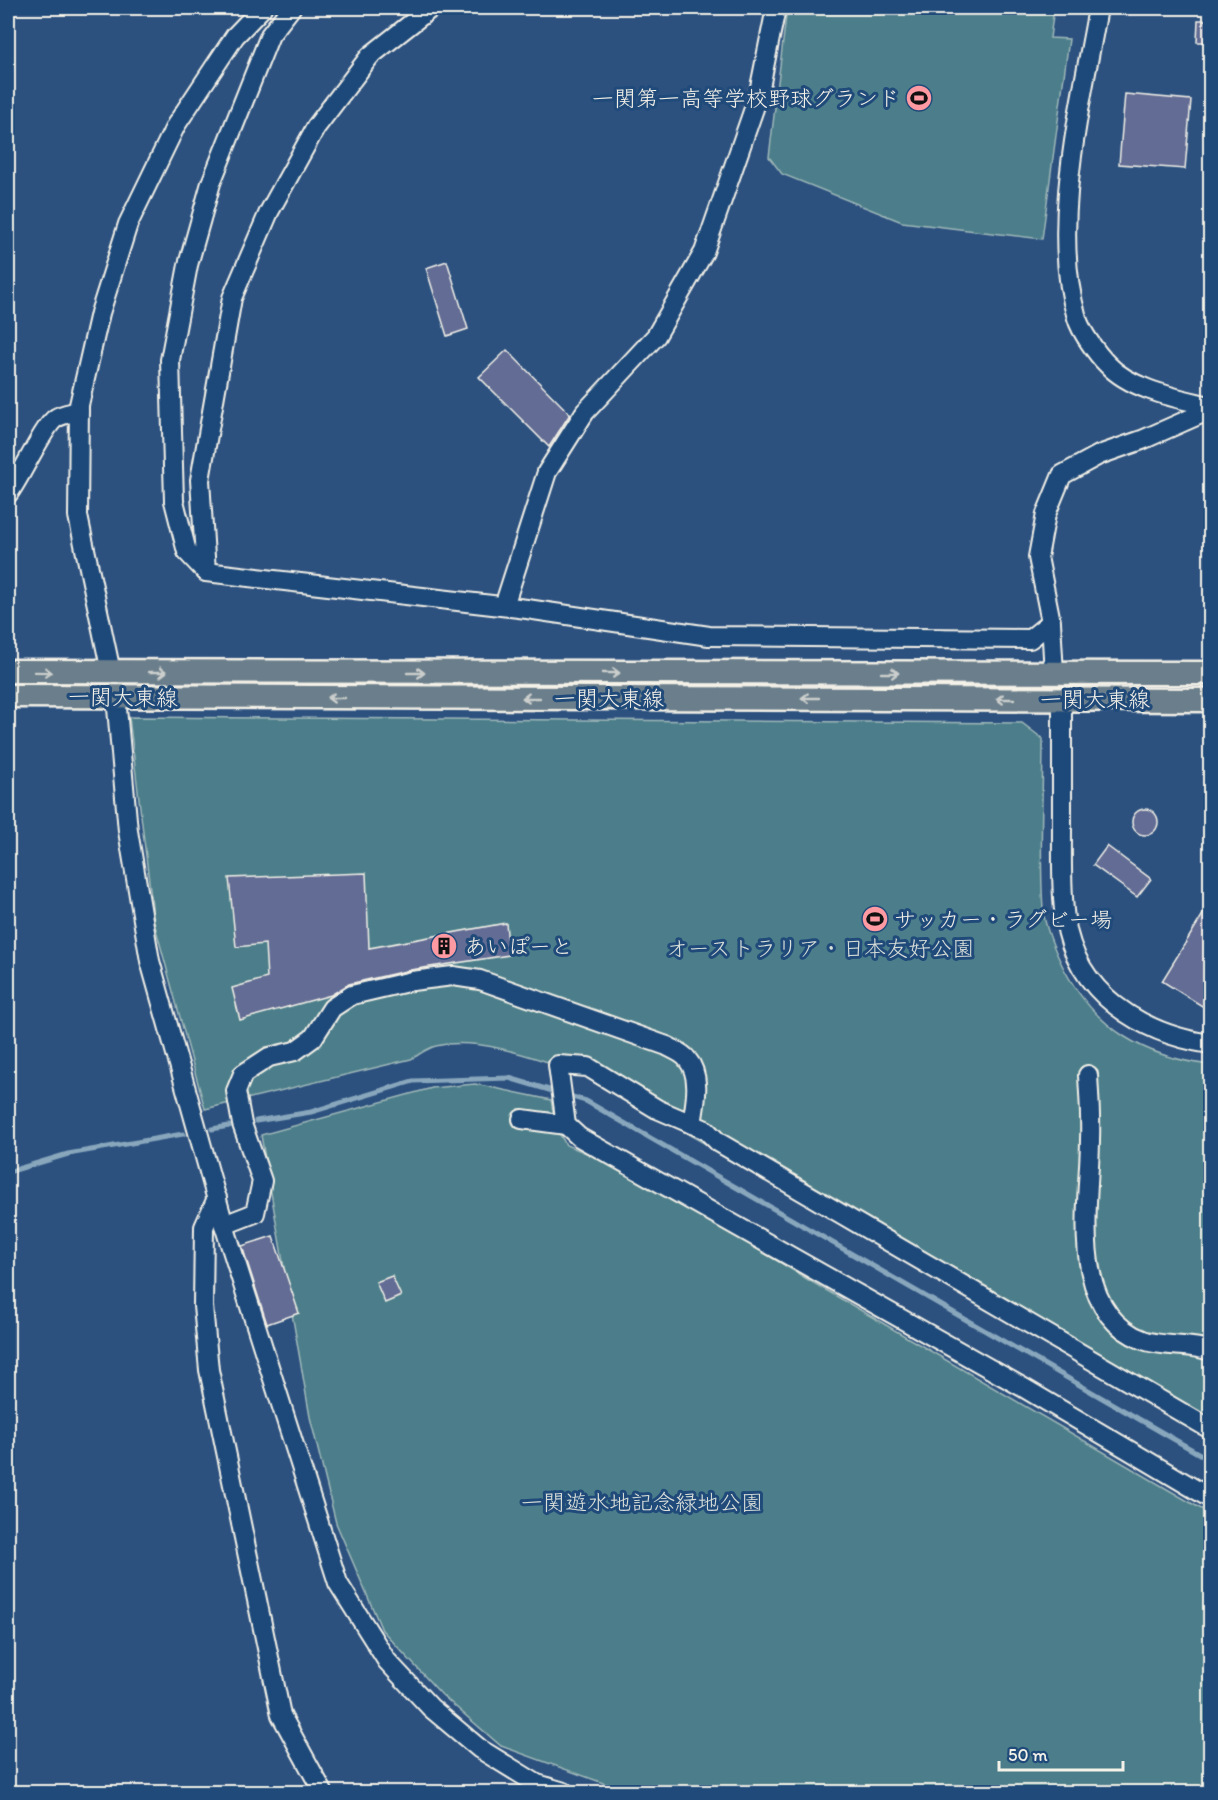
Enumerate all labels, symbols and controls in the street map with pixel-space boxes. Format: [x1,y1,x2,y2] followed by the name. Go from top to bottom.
[904,83,934,113] sports icon: 一関第一高等学校野球グランド
[592,85,900,112] place label: 一関第一高等学校野球グランド
[33,666,53,678] one-way arrow
[148,666,168,678] one-way arrow
[406,667,426,679] one-way arrow
[601,667,621,679] one-way arrow
[880,667,900,679] one-way arrow
[68,683,178,712] street label: 一関大東線
[554,685,664,712] street label: 一関大東線
[1040,686,1150,713] street label: 一関大東線
[327,692,347,704] one-way arrow
[522,692,542,704] one-way arrow
[801,692,821,704] one-way arrow
[996,693,1016,705] one-way arrow
[860,904,890,934] sports icon: サッカー・ラグビー場
[894,906,1112,933] place label: サッカー・ラグビー場
[429,931,459,961] building icon: あいぽーと
[464,933,573,960] place label: あいぽーと
[666,935,974,962] park label: オーストラリア・日本友好公園
[521,1489,763,1516] park label: 一関遊水地記念緑地公園
[999,1734,1124,1772] scale bar
[1008,1744,1048,1766] text: 50 m

